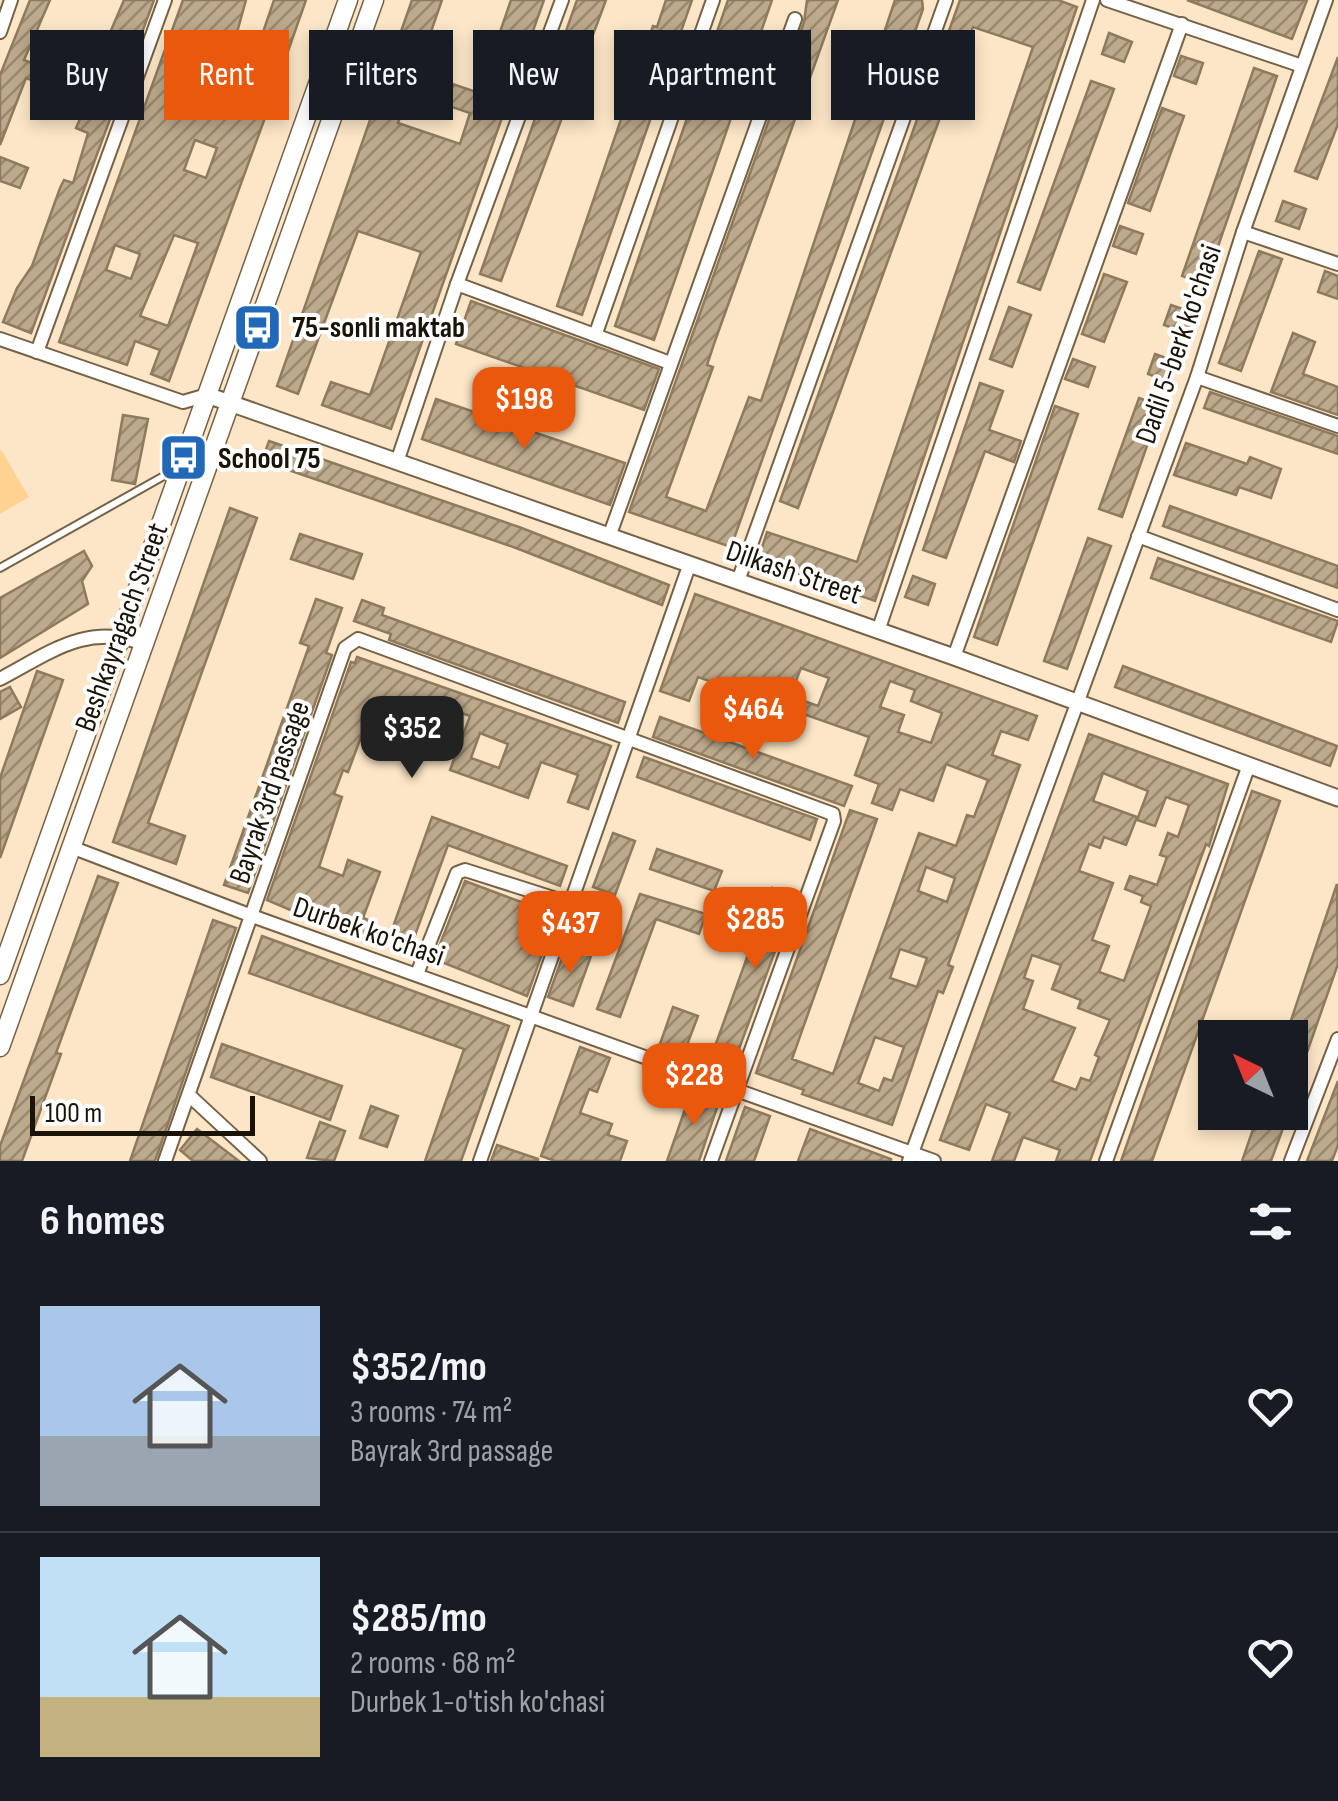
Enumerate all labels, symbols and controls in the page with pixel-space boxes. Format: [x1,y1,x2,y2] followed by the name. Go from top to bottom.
[30,30,144,120] chip: Buy
[164,30,289,120] chip: Rent
[309,30,453,120] chip: Filters
[473,30,594,120] chip: New
[614,30,811,120] chip: Apartment
[831,30,975,120] chip: House
[1128,240,1230,448] street label: Dadil 5-berk ko'chasi
[231,301,283,353] bus stop icon: 75-sonli maktab
[292,310,465,346] place label: 75-sonli maktab
[465,367,583,452] pin: $198
[494,380,554,419] text: $198
[157,432,209,484] bus stop icon: School 75
[218,441,321,477] place label: School 75
[68,518,176,736] street label: Beshkayragach Street
[721,533,866,613] street label: Dilkash Street
[694,677,812,762] pin: $464
[722,690,784,729] text: $464
[222,696,318,888] street label: Bayrak 3rd passage
[353,696,471,781] pin: $352
[383,709,441,748] text: $352
[696,887,814,972] pin: $285
[288,889,449,975] street label: Durbek ko'chasi
[511,891,629,976] pin: $437
[725,900,785,939] text: $285
[540,904,600,943] text: $437
[1198,1020,1308,1130] north arrow
[1198,1020,1308,1130] map controls
[635,1043,753,1128] pin: $228
[664,1056,724,1095] text: $228
[30,1091,255,1136] scale bar
[45,1097,102,1130] text: 100 m
[1243,1194,1298,1249] icon: filters
[40,1196,165,1247] text: 6 homes
[350,1342,487,1393] text: $352/mo
[120,1346,240,1466] icon: home
[1243,1379,1298,1434] icon: heart
[350,1393,512,1432] text: 3 rooms · 74 m²
[350,1432,553,1471] text: Bayrak 3rd passage
[350,1593,487,1644] text: $285/mo
[120,1597,240,1717] icon: home
[1243,1630,1298,1685] icon: heart
[350,1644,516,1683] text: 2 rooms · 68 m²
[350,1683,605,1722] text: Durbek 1-o'tish ko'chasi

